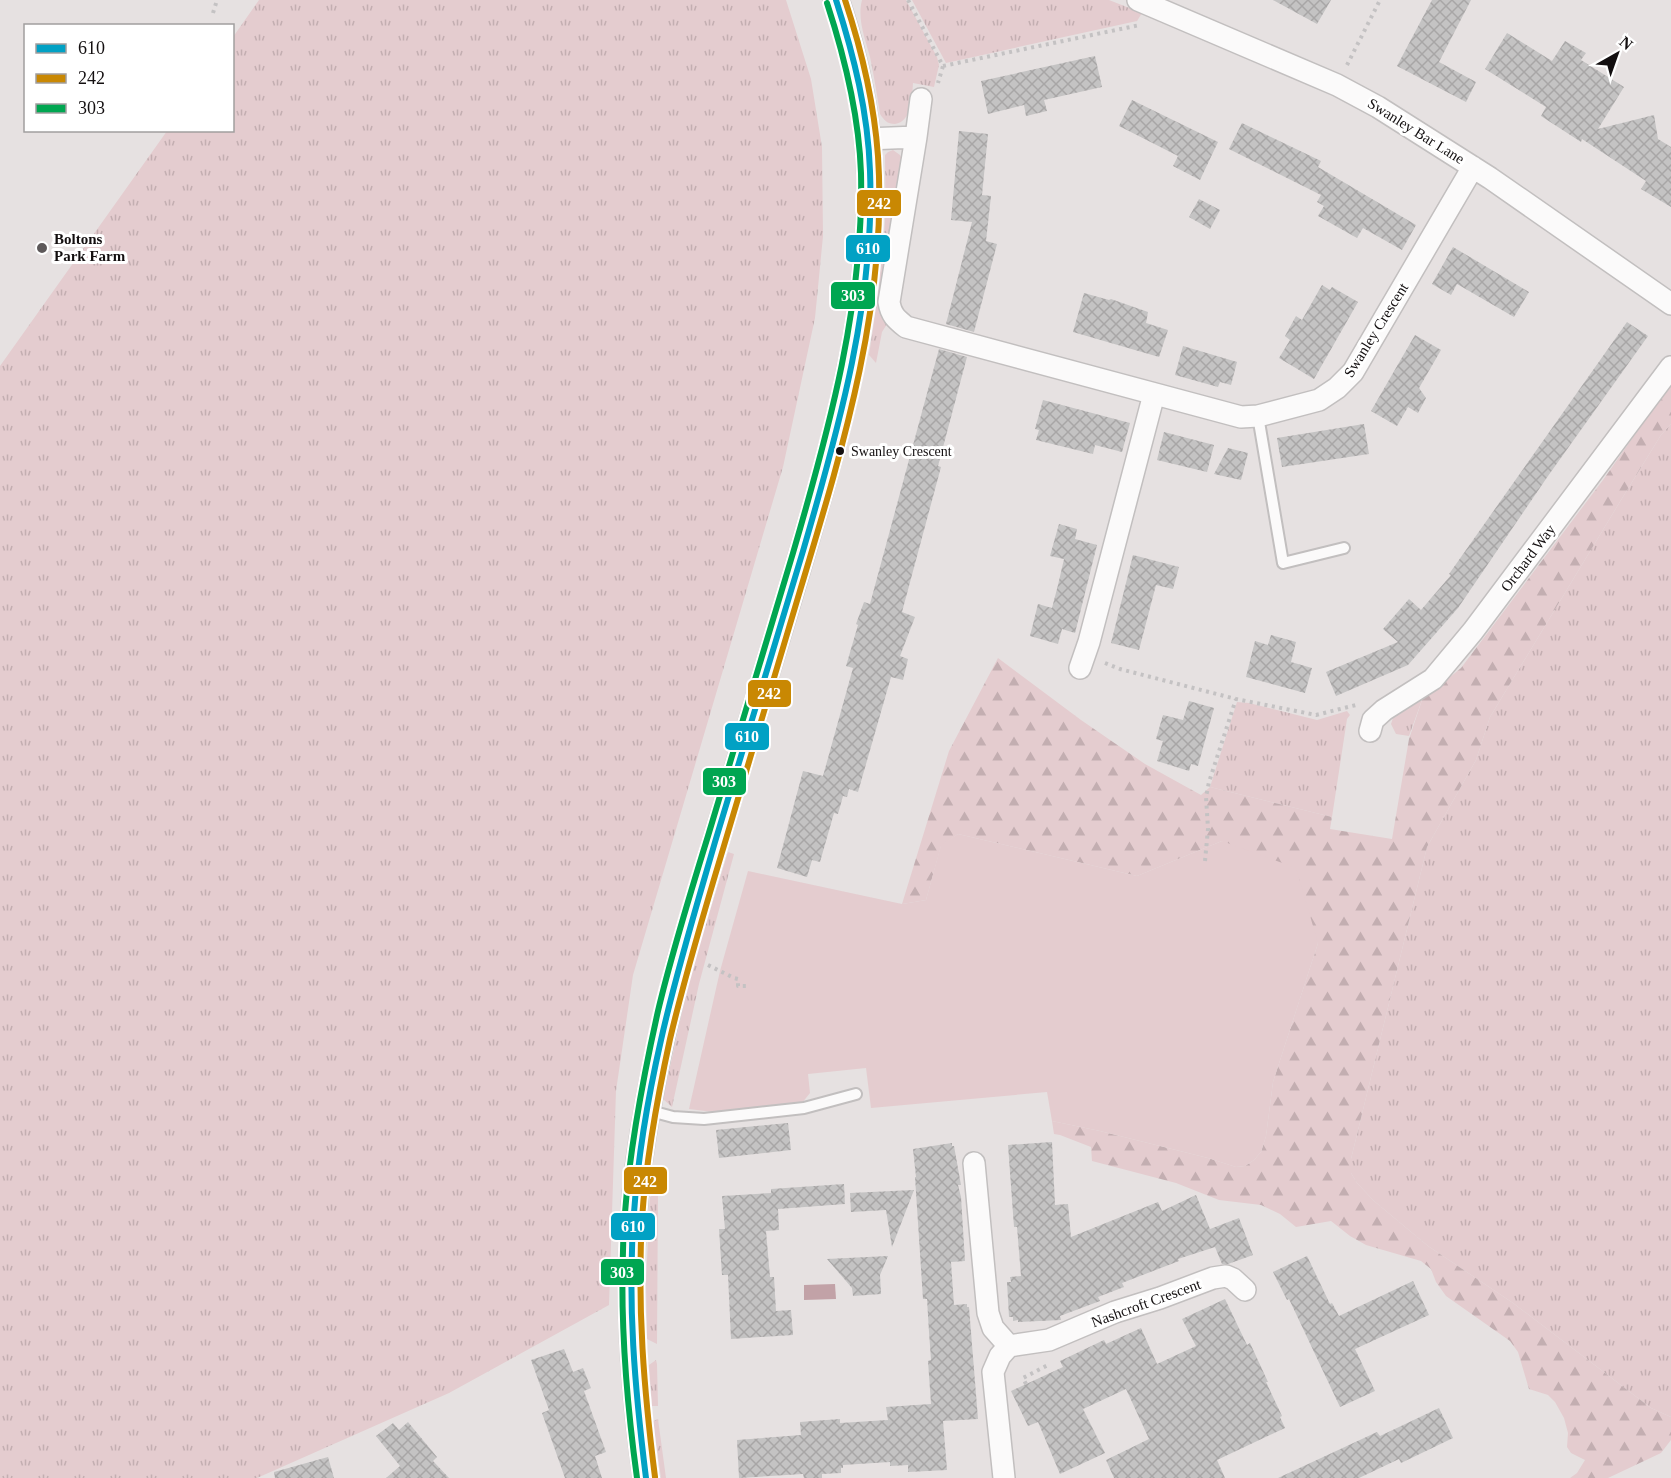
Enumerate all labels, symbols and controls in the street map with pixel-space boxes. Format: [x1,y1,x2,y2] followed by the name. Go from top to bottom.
[24,24,234,132] legend
[1587,24,1647,84] north arrow
[1616,33,1637,53] text: N
[78,38,105,58] text: 610
[78,68,105,88] text: 242
[1365,95,1468,167] street label: Swanley Bar Lane
[78,98,105,118] text: 303
[856,189,902,217] line badge: 242
[867,195,891,212] text: 242
[54,231,126,264] place label: Boltons Park Farm
[845,234,891,263] line badge: 610
[856,240,880,257] text: 610
[35,241,49,255] marker: Boltons Park Farm
[1341,279,1412,380] street label: Swanley Crescent
[830,281,876,310] line badge: 303
[841,287,865,304] text: 303
[851,444,952,459] place label: Swanley Crescent
[834,445,846,457] marker: Swanley Crescent
[1498,521,1559,595] street label: Orchard Way
[747,679,792,708] line badge: 242
[757,685,781,702] text: 242
[724,722,770,751] line badge: 610
[735,728,759,745] text: 610
[702,767,747,796] line badge: 303
[712,773,736,790] text: 303
[623,1166,668,1195] line badge: 242
[633,1173,657,1190] text: 242
[610,1212,656,1241] line badge: 610
[621,1218,645,1235] text: 610
[600,1258,645,1286] line badge: 303
[610,1264,634,1281] text: 303
[1089,1275,1204,1330] street label: Nashcroft Crescent

